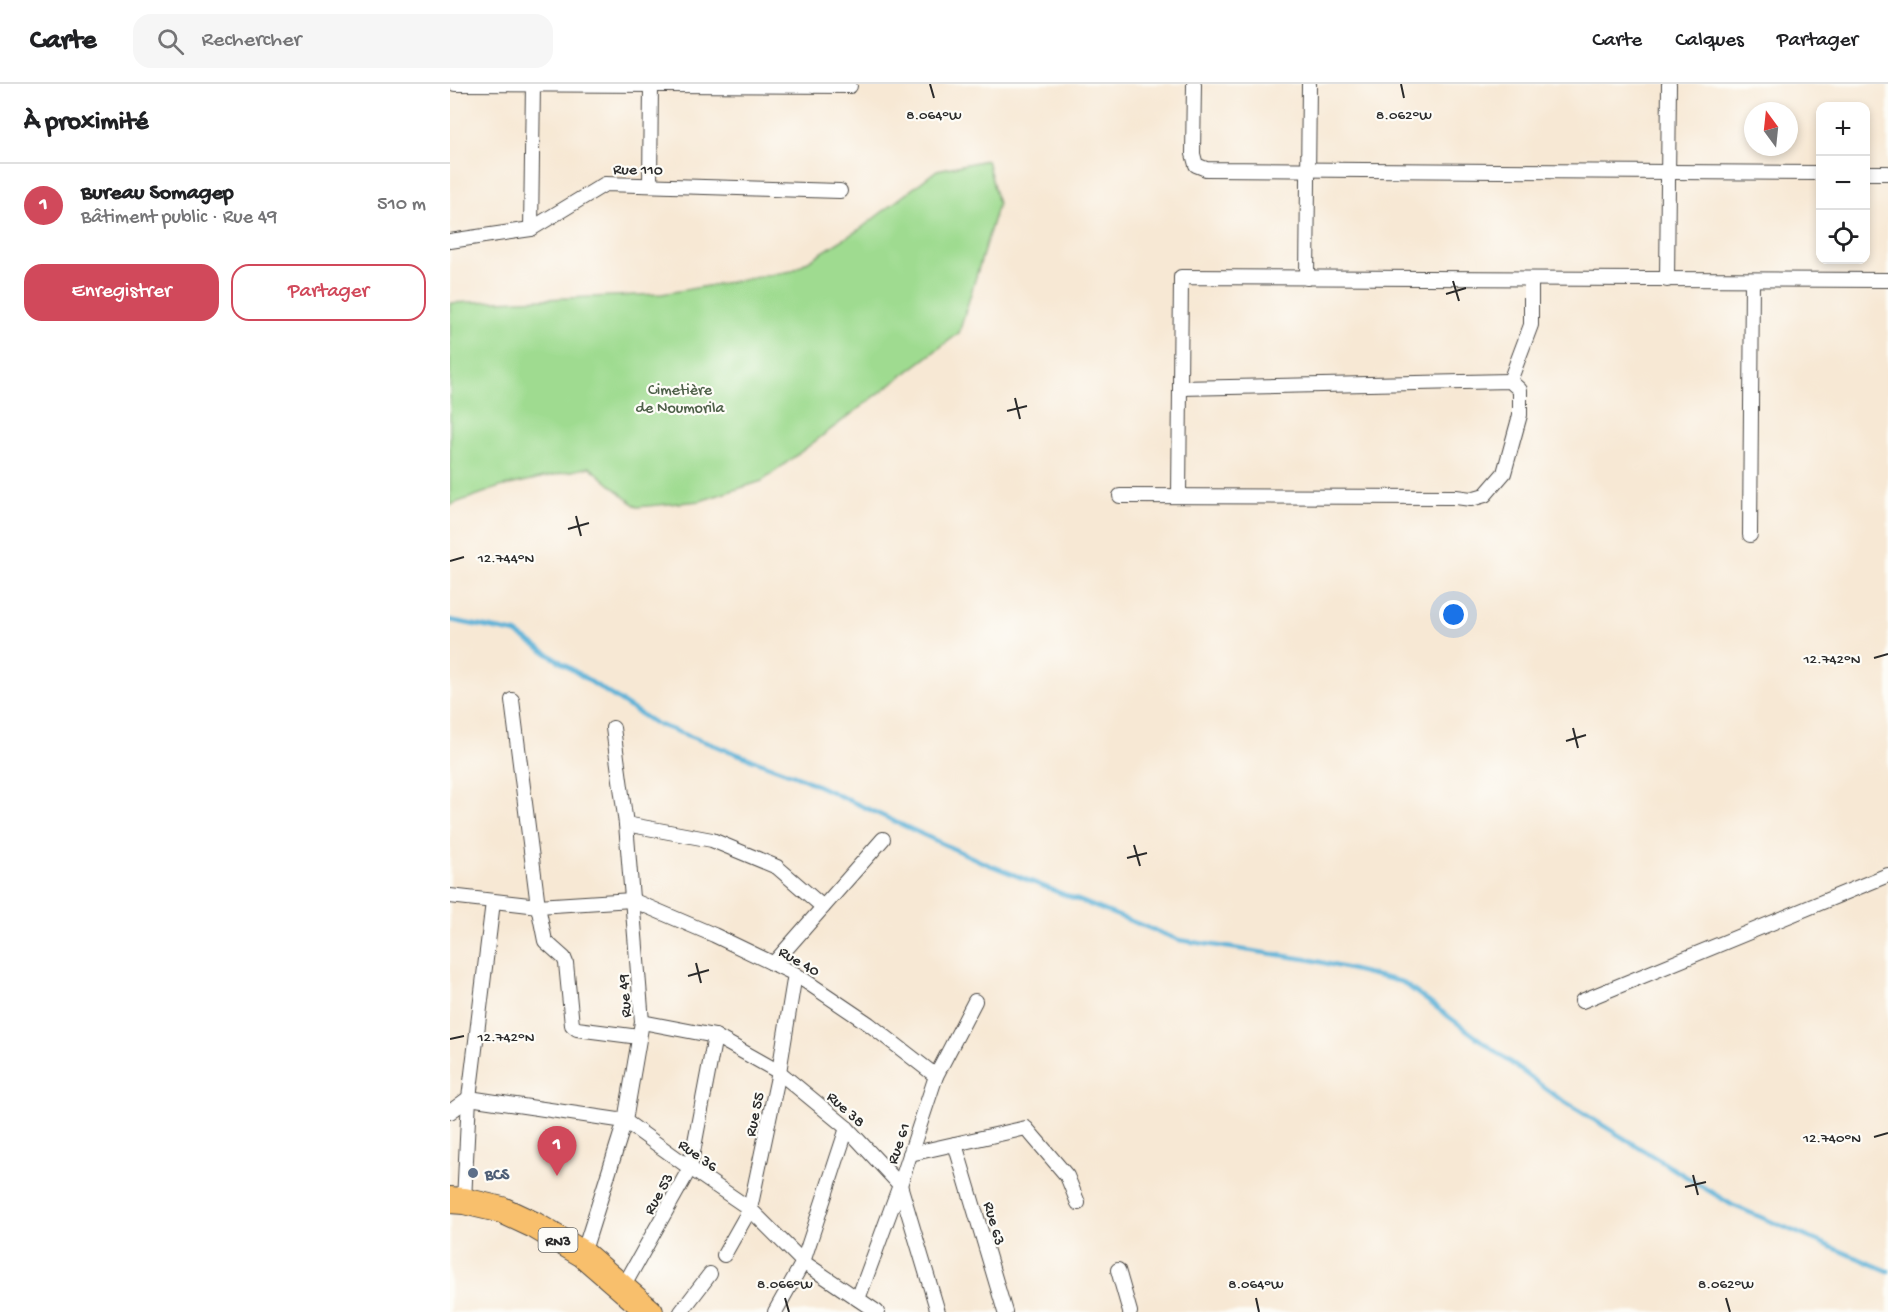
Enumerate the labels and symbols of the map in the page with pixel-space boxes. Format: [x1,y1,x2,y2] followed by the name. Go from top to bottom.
[1744,102,1798,156] north arrow
[906,107,962,125] text: 8.064°W
[1376,107,1432,125] text: 8.062°W
[613,162,663,181] street label: Rue 110
[636,382,726,419] park label: Cimetière de Noumorila
[477,550,535,568] text: 12.744°N
[1439,600,1468,629] your location
[1803,651,1861,669] text: 12.742°N
[774,944,822,982] street label: Rue 40
[615,973,637,1018] street label: Rue 49
[477,1029,535,1047] text: 12.742°N
[822,1088,868,1133] street label: Rue 38
[742,1091,770,1139] street label: Rue 55
[884,1121,916,1167] street label: Rue 61
[538,1126,576,1176] pin: 1
[1802,1130,1861,1148] text: 12.740°N
[673,1136,721,1178] street label: Rue 36
[466,1166,480,1180] marker: BCS
[484,1167,510,1186] place label: BCS
[641,1171,679,1219] street label: Rue 53
[977,1200,1008,1248] street label: Rue 63
[538,1228,578,1252] road number: RN3
[757,1276,813,1294] text: 8.066°W
[1228,1276,1284,1294] text: 8.064°W
[1698,1276,1754,1294] text: 8.062°W

